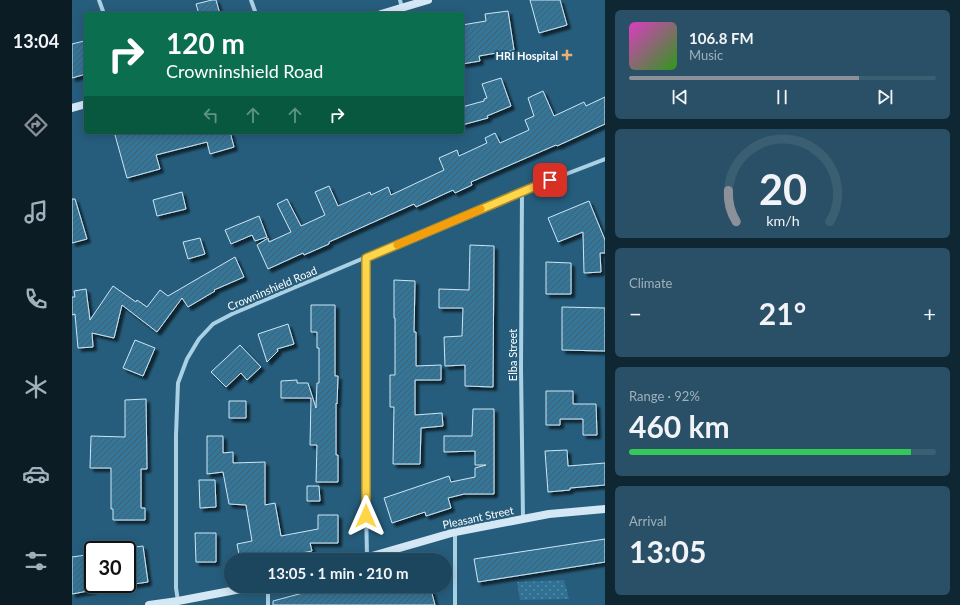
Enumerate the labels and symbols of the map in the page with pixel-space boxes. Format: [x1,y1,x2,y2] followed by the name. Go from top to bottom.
[496,49,558,62] place label: HRI Hospital
[561,49,573,61] marker: HRI Hospital
[533,163,567,197] pin
[225,263,319,313] street label: Crowninshield Road
[506,329,519,381] street label: Elba Street
[345,495,387,537] position arrow
[441,503,515,531] street label: Pleasant Street
[84,541,136,593] speed limit sign: 30

